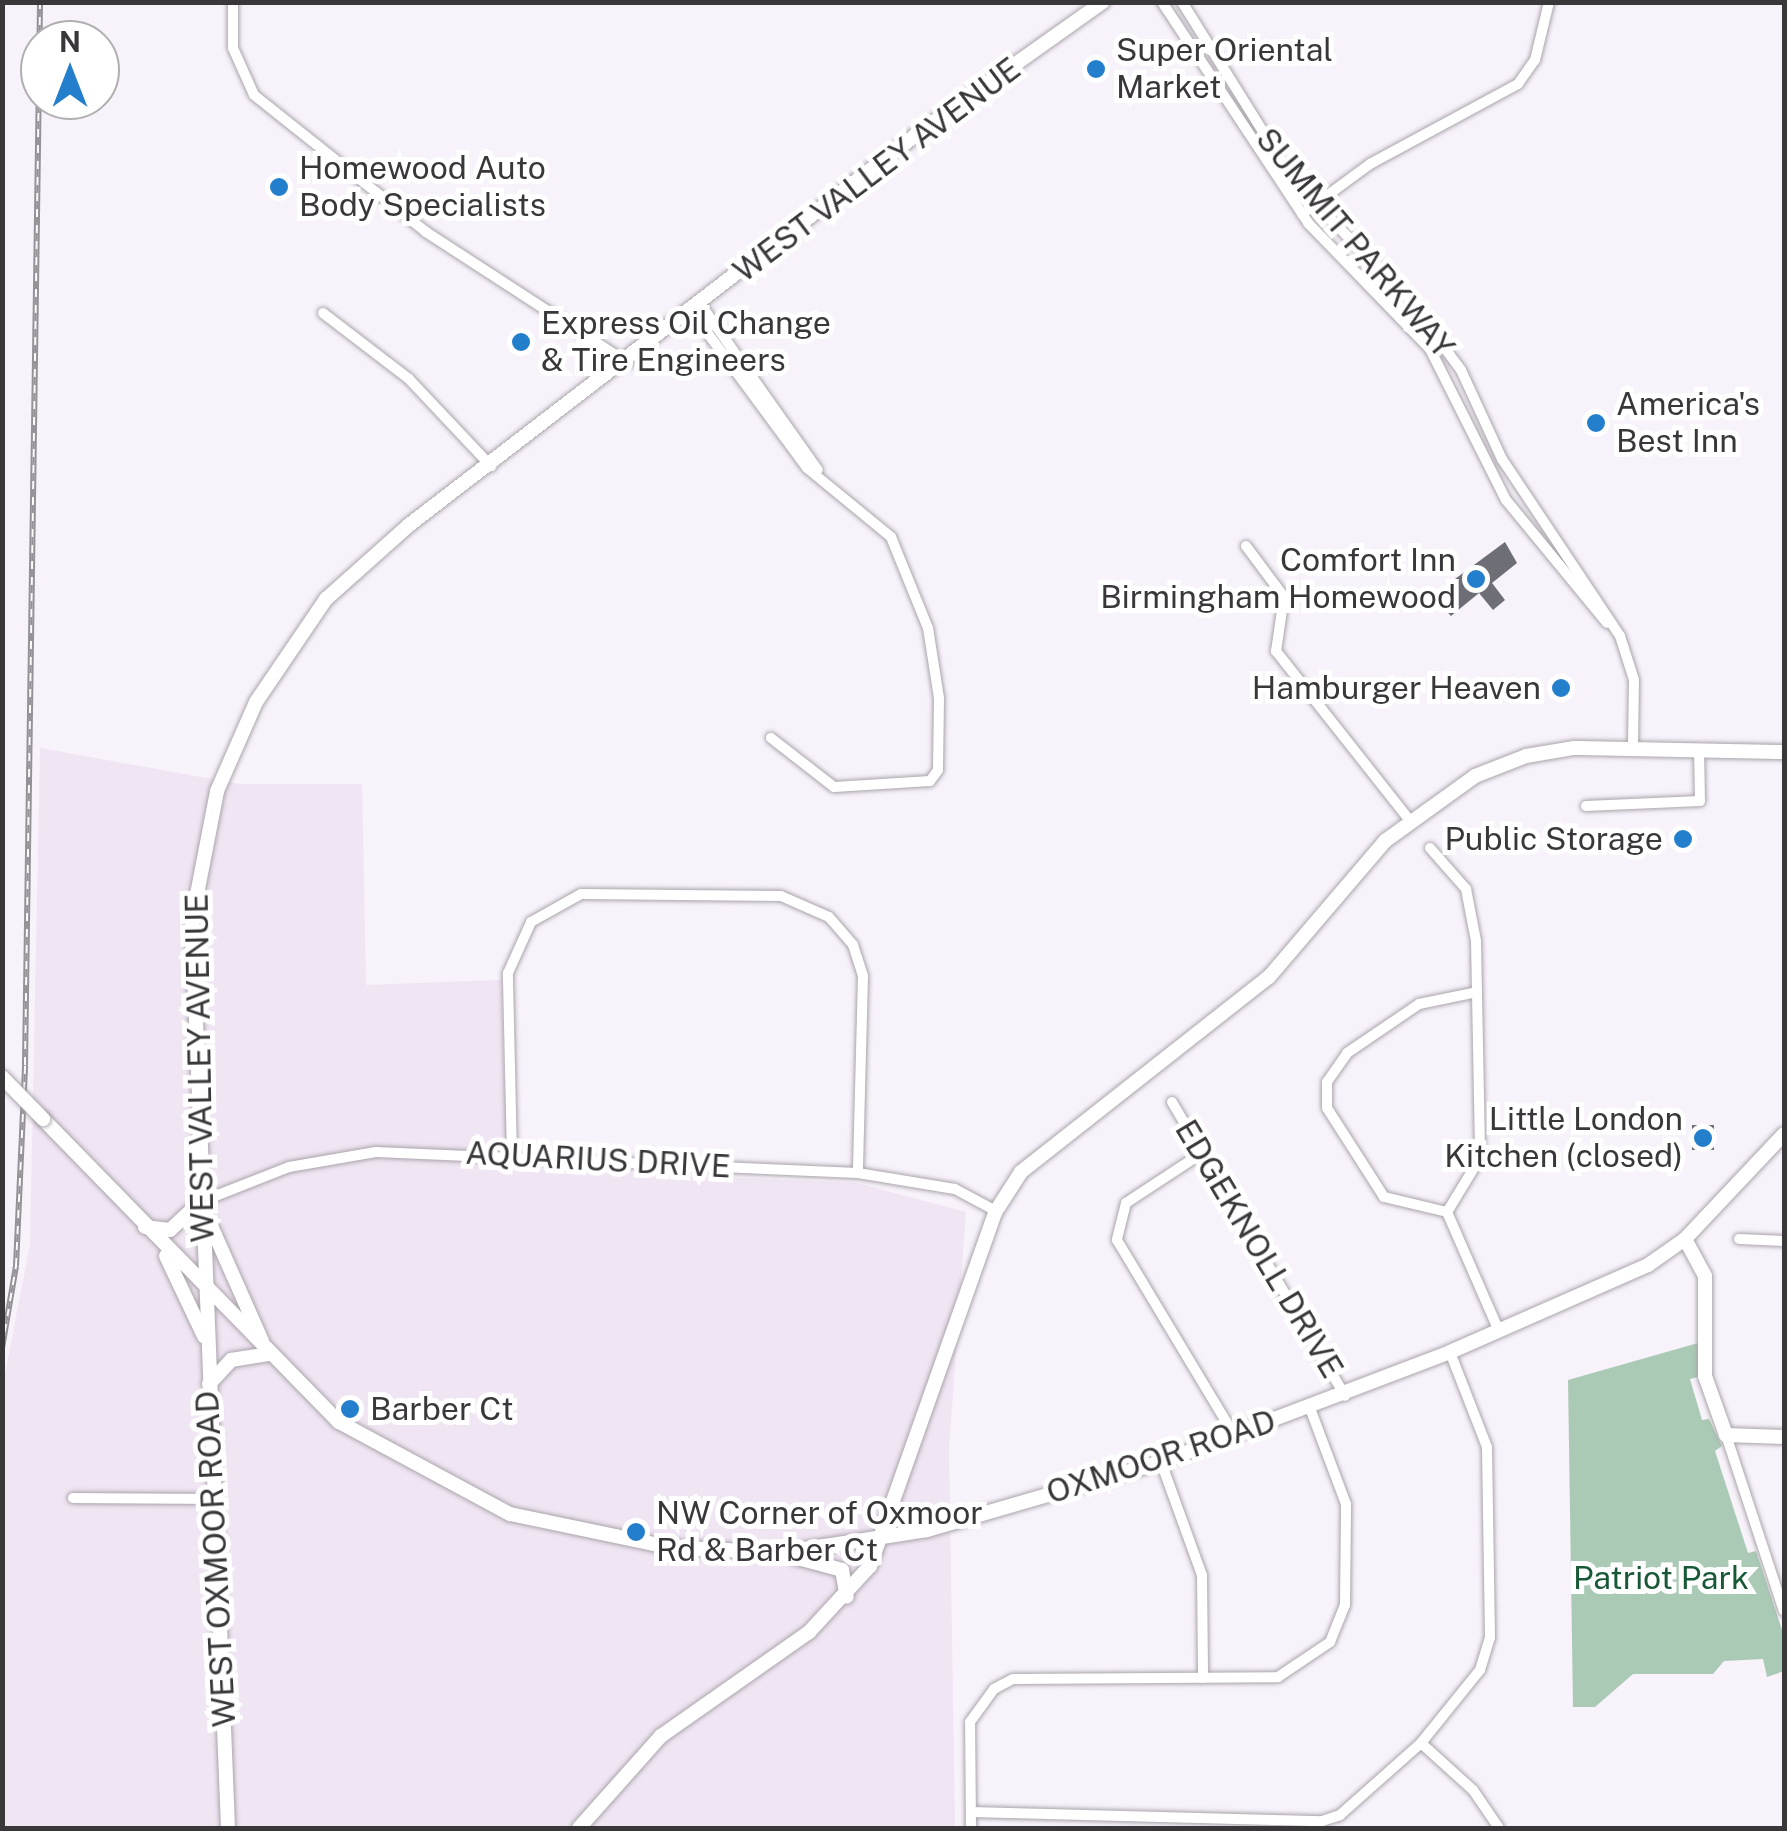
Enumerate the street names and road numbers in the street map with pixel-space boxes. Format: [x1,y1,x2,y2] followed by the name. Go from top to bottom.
[726,49,1028,291] street label: WEST VALLEY AVENUE
[1248,120,1462,366] street label: SUMMIT PARKWAY
[178,893,222,1243] street label: WEST VALLEY AVENUE
[1167,1113,1351,1385] street label: EDGEKNOLL DRIVE
[464,1134,732,1186] street label: AQUARIUS DRIVE
[188,1390,244,1728] street label: WEST OXMOOR ROAD
[1042,1402,1280,1512] street label: OXMOOR ROAD

